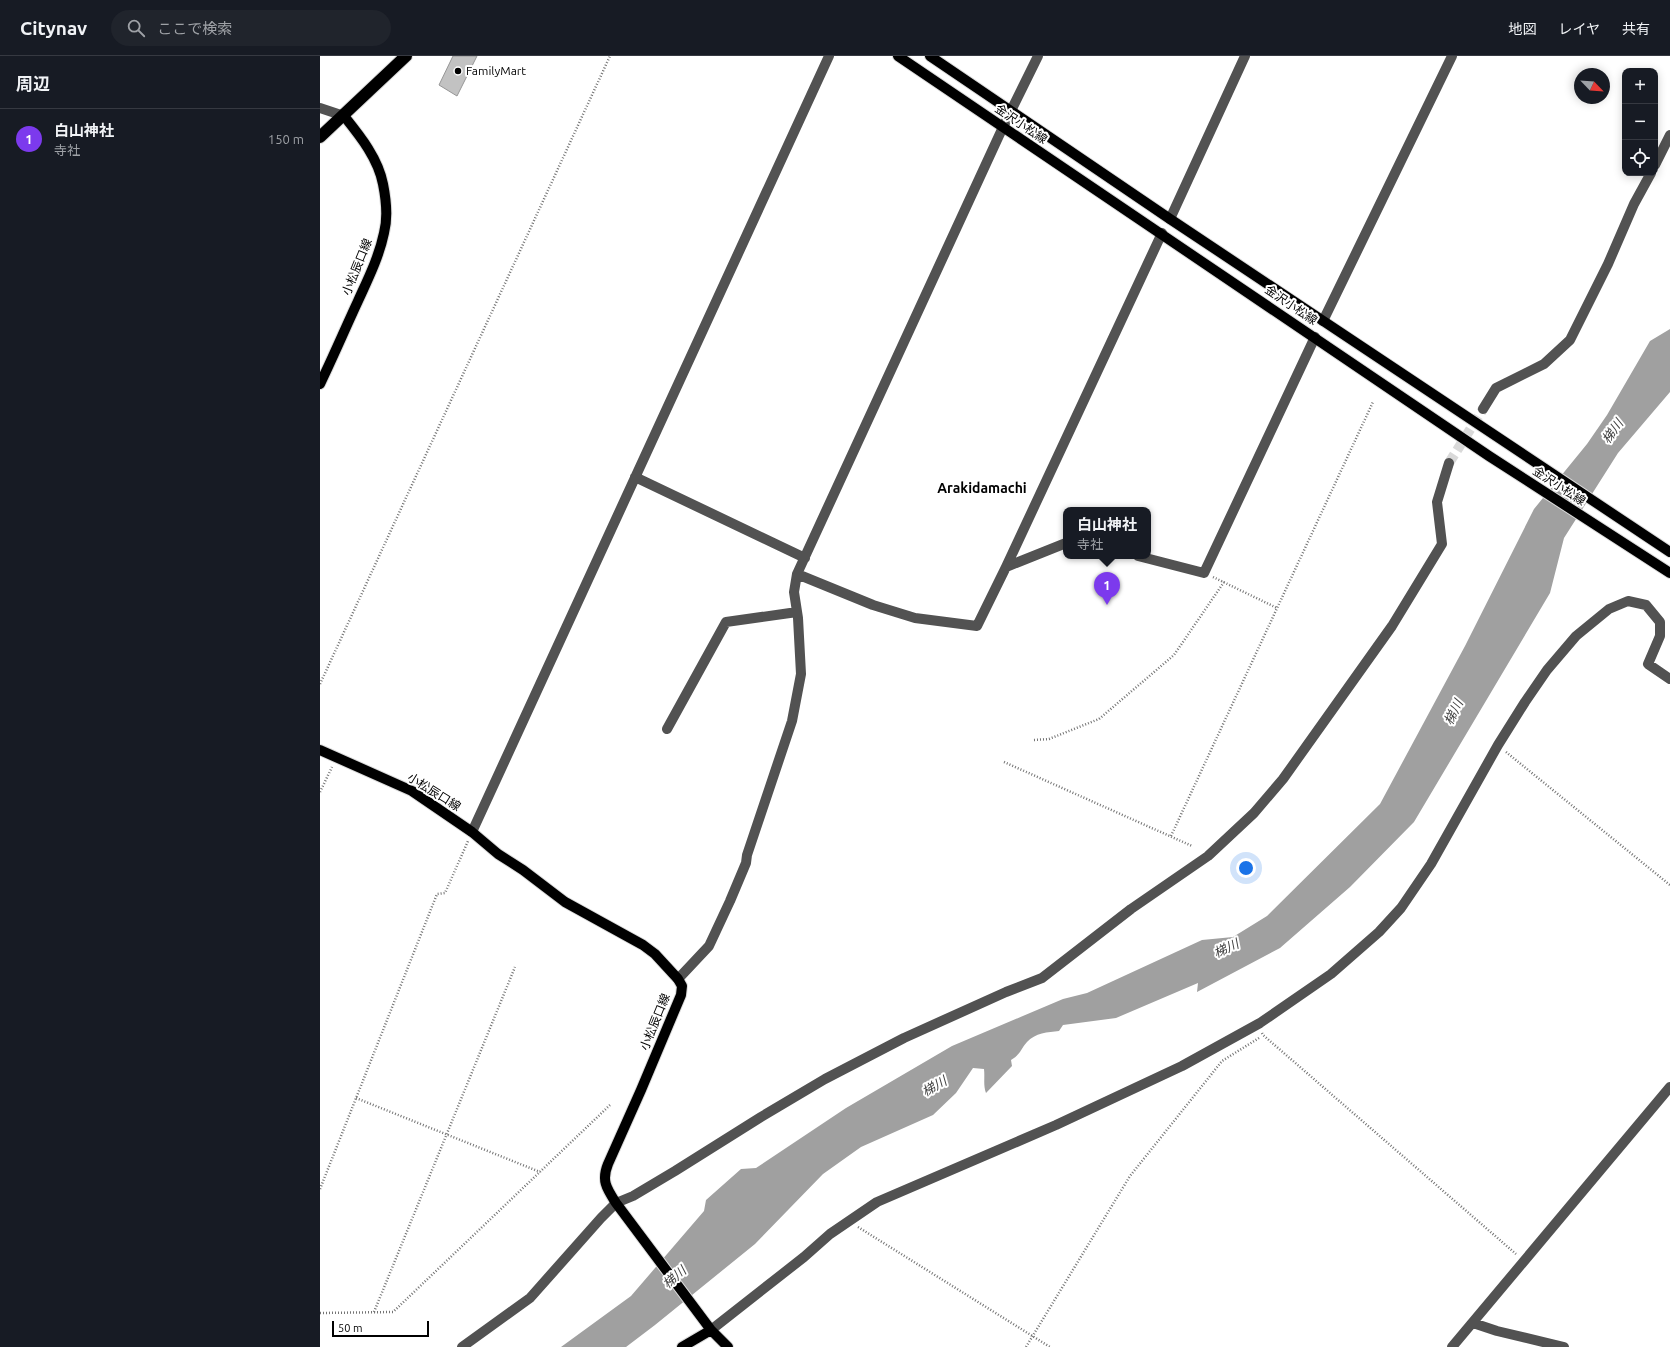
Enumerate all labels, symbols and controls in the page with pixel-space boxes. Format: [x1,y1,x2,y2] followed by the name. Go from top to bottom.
[111,10,391,46] search box
[20,17,87,39] text: Citynav
[125,17,147,39] icon: search
[157,20,232,37] text: ここで検索
[1508,21,1536,37] text: 地図
[1558,21,1600,37] text: レイヤ
[1622,21,1650,37] text: 共有
[466,64,526,77] place label: FamilyMart
[453,66,463,76] marker: FamilyMart
[1574,68,1610,104] north arrow
[1622,68,1658,176] map controls
[1622,68,1658,104] button: +
[16,74,50,93] text: 周辺
[993,101,1050,146] street label: 金沢小松線
[1622,104,1658,140] button: −
[54,122,114,139] text: 白山神社
[25,132,33,146] text: 1
[268,132,304,146] text: 150 m
[1622,140,1658,176] button: locate
[54,143,80,157] text: 寺社
[339,237,374,297] street label: 小松辰口線
[1263,282,1320,327] street label: 金沢小松線
[1599,415,1626,446] water label: 梯川
[1531,464,1588,507] street label: 金沢小松線
[937,480,1027,496] district label: Arakidamachi
[1063,507,1151,559] popup
[1077,516,1137,533] text: 白山神社
[1077,537,1103,551] text: 寺社
[1094,572,1120,605] pin: 1
[1441,695,1466,727] water label: 梯川
[405,770,463,813] street label: 小松辰口線
[1236,858,1256,878] your location
[1211,935,1243,960] water label: 梯川
[637,992,672,1052] street label: 小松辰口線
[919,1072,950,1099] water label: 梯川
[660,1262,690,1291] water label: 梯川
[332,1319,429,1338] scale bar
[338,1322,362,1334] text: 50 m

